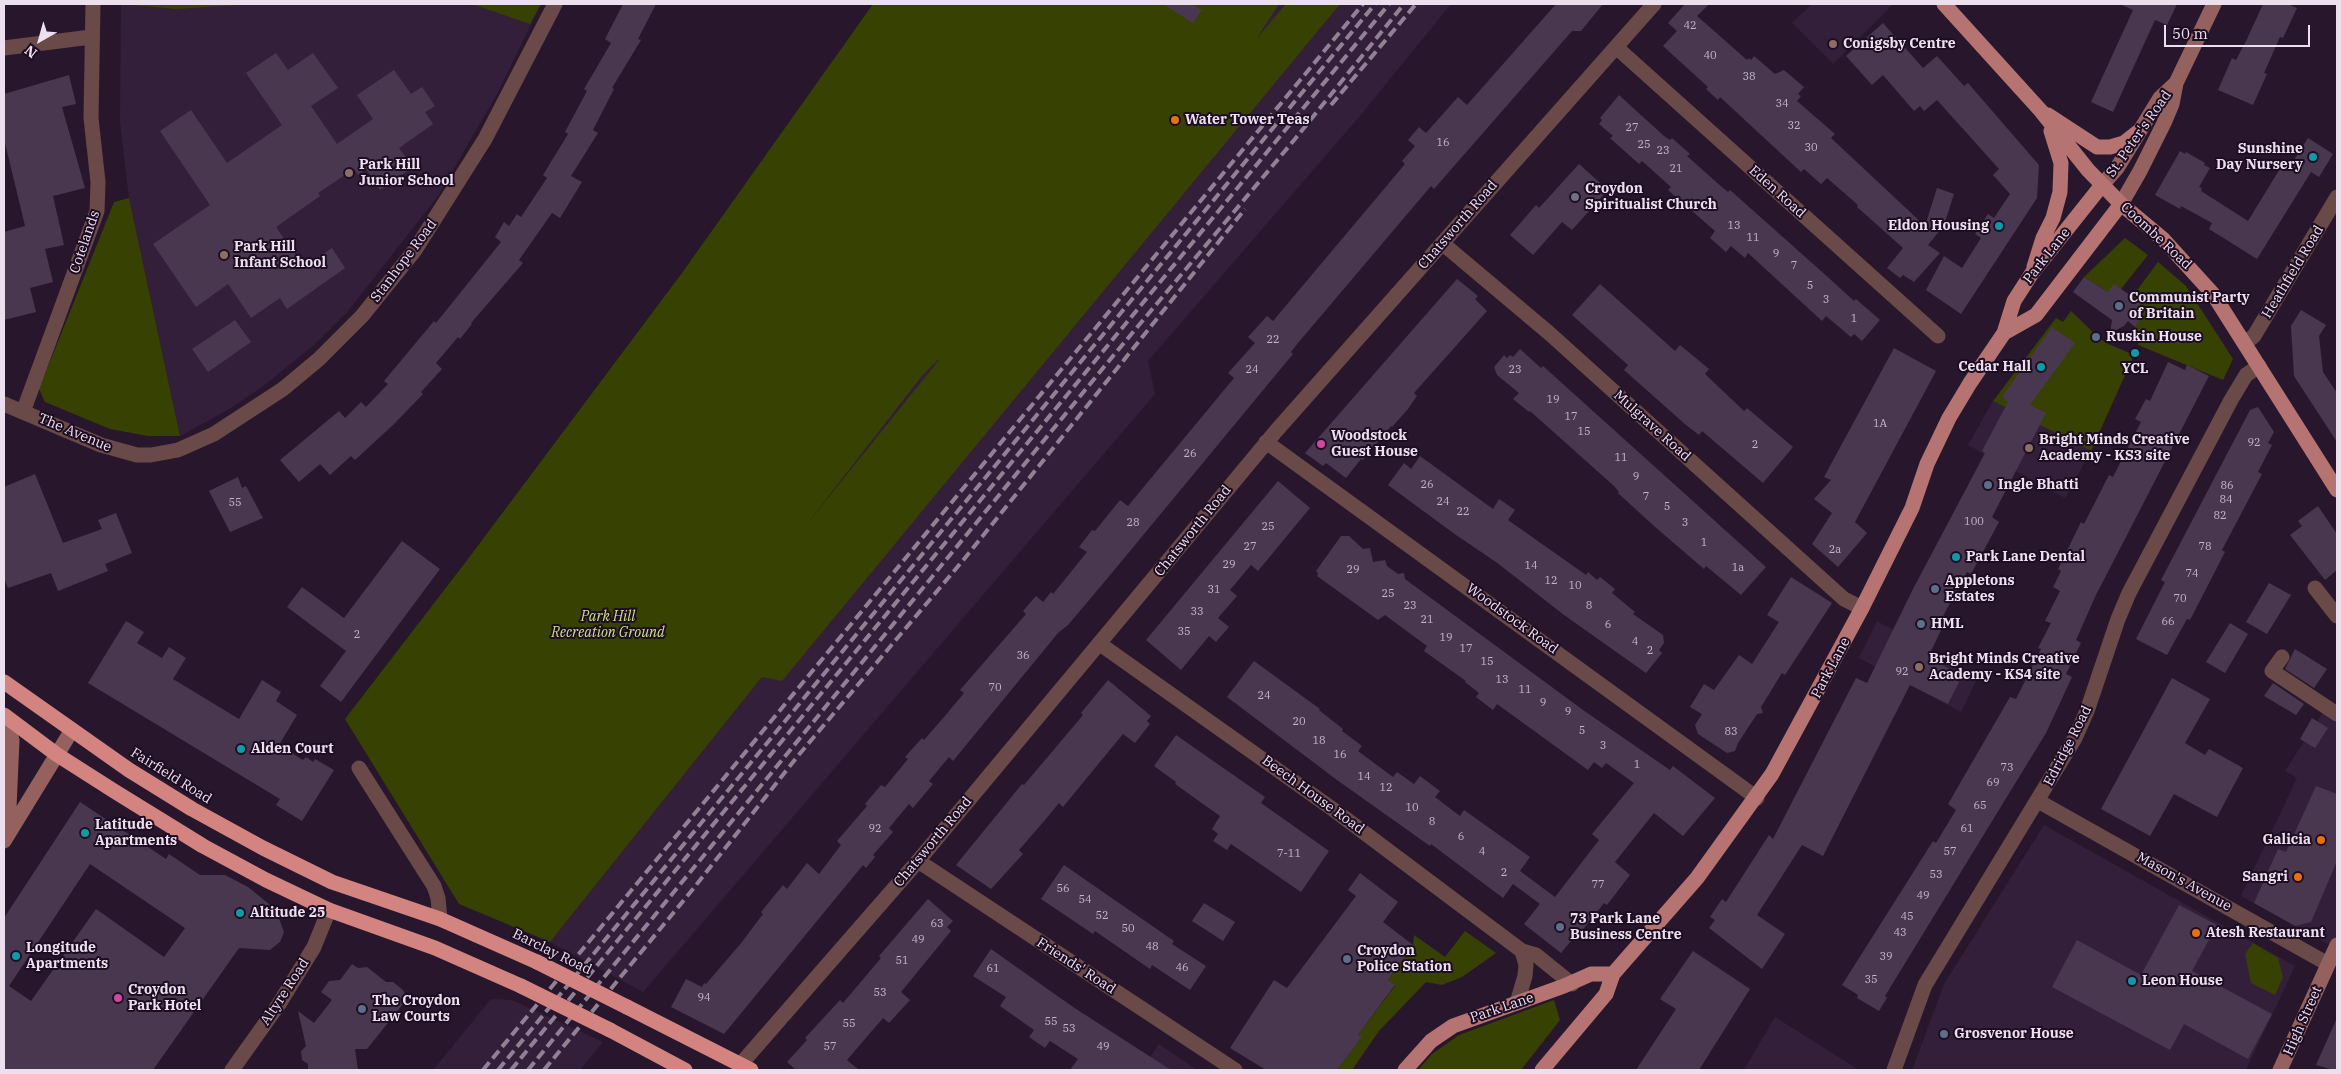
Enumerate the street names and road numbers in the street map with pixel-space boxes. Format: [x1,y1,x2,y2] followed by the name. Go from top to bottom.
[2103,87,2175,181] street label: St. Peter's Road
[1745,162,1809,222] street label: Eden Road
[1415,177,1501,273] street label: Chatsworth Road
[2117,199,2195,273] street label: Coombe Road
[66,208,104,276] street label: Cotelands
[367,216,441,306] street label: Stanhope Road
[2259,222,2327,322] street label: Heathfield Road
[2020,225,2074,287] street label: Park Lane
[1610,387,1694,465] street label: Mulgrave Road
[36,410,114,456] street label: The Avenue
[1151,482,1235,580] street label: Chatsworth Road
[1463,580,1561,658] street label: Woodstock Road
[1808,635,1854,701] street label: Park Lane
[2041,703,2095,789] street label: Edridge Road
[127,744,215,808] street label: Fairfield Road
[1259,752,1367,838] street label: Beech House Road
[890,794,976,890] street label: Chatsworth Road
[2134,849,2234,915] street label: Mason's Avenue
[510,926,594,978] street label: Barclay Road
[1033,934,1119,998] street label: Friends' Road
[257,955,313,1029] street label: Altyre Road
[2280,984,2326,1058] street label: High Street
[1468,989,1536,1027] street label: Park Lane

